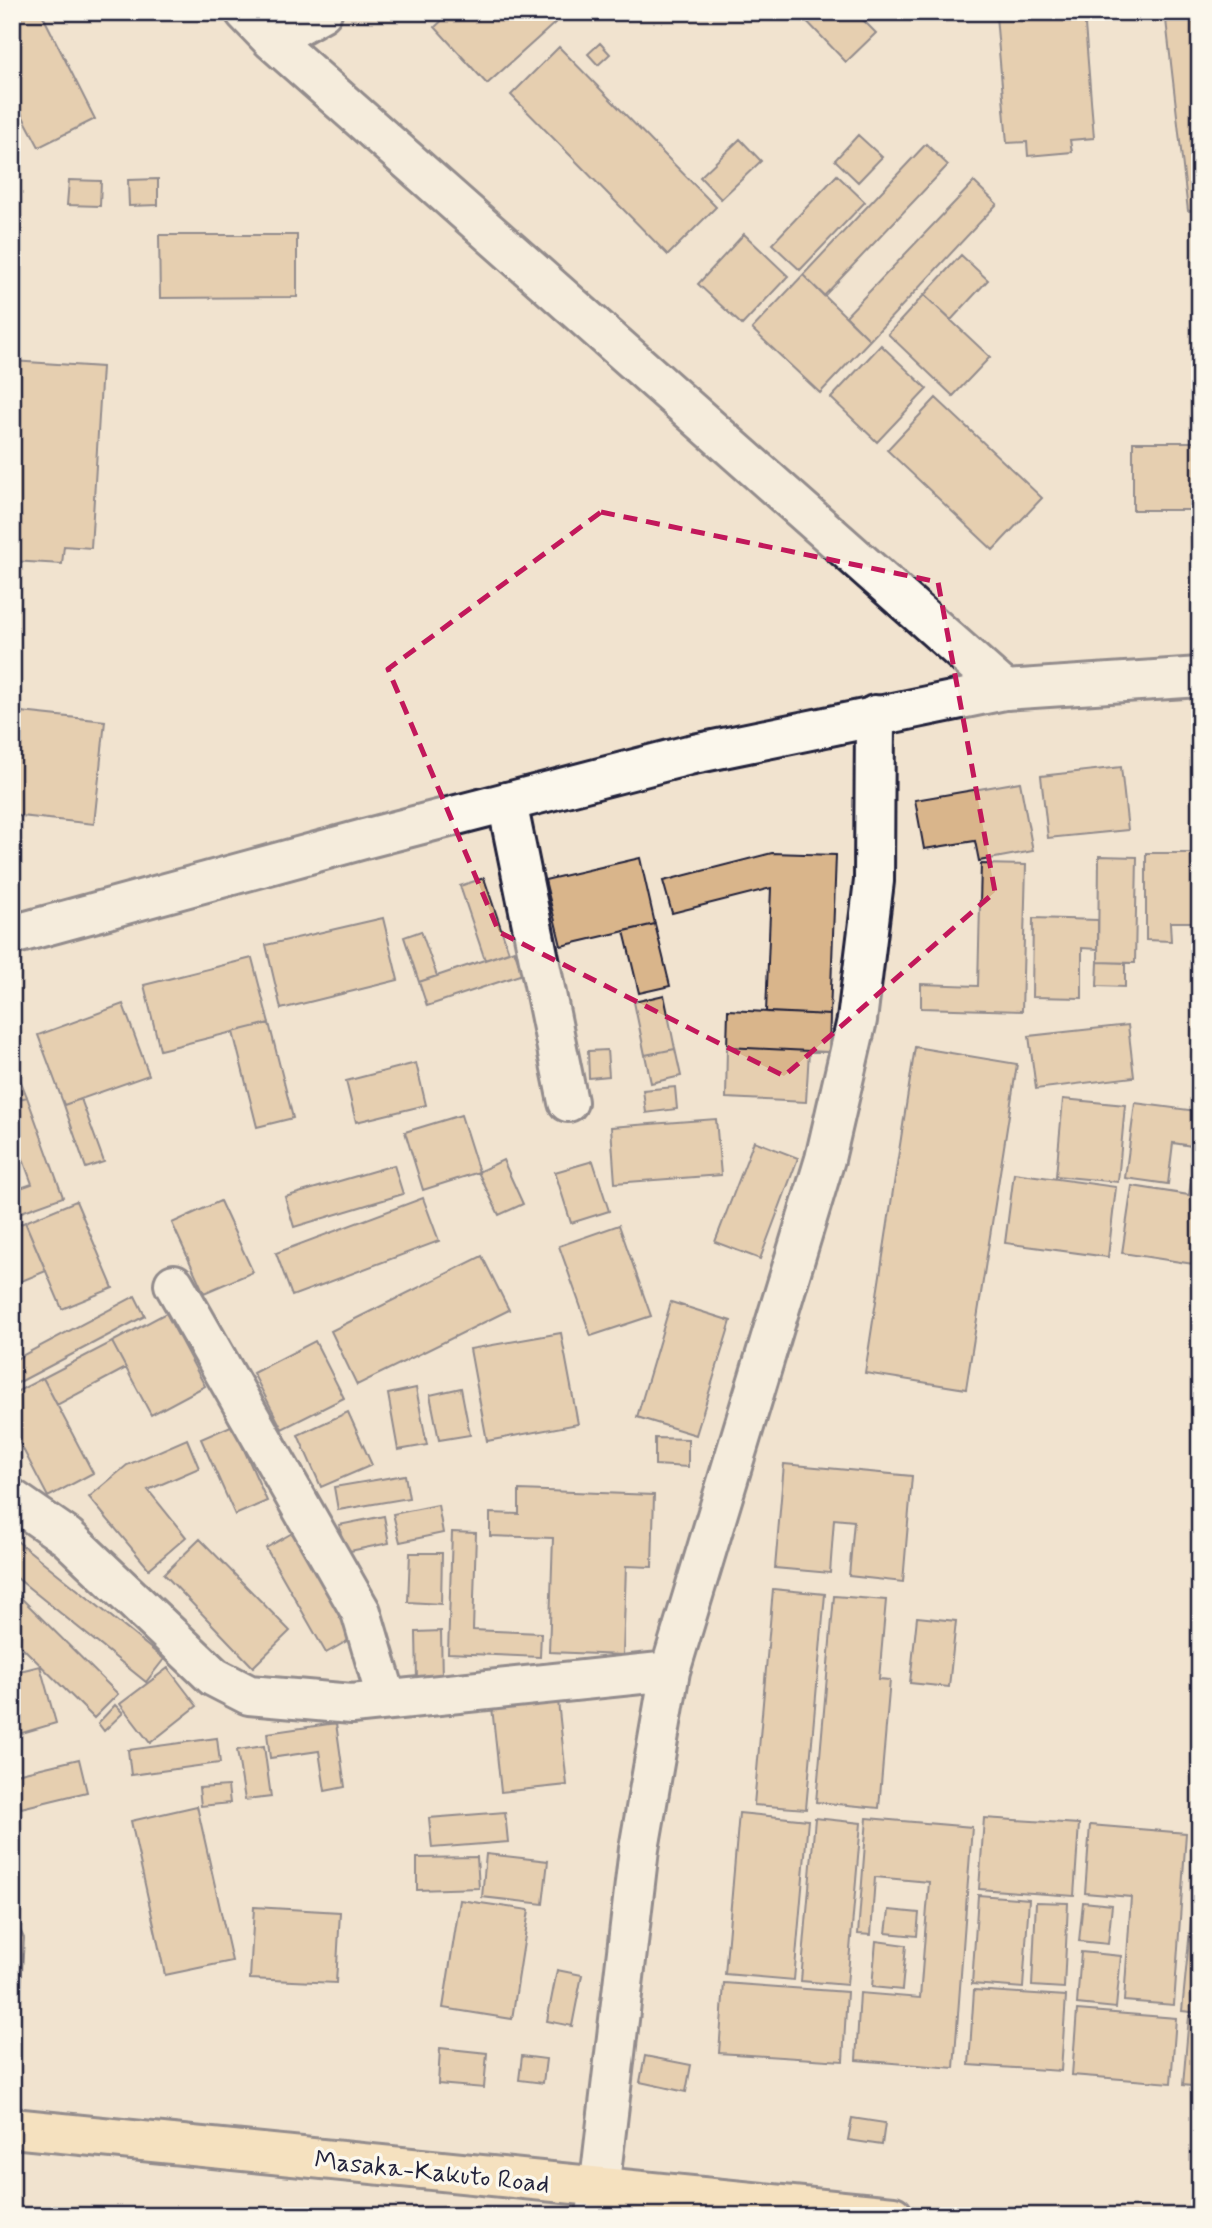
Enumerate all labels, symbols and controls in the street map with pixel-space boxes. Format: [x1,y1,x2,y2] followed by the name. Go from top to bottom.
[313,2144,551,2202] street label: Masaka-Kakuto Road

